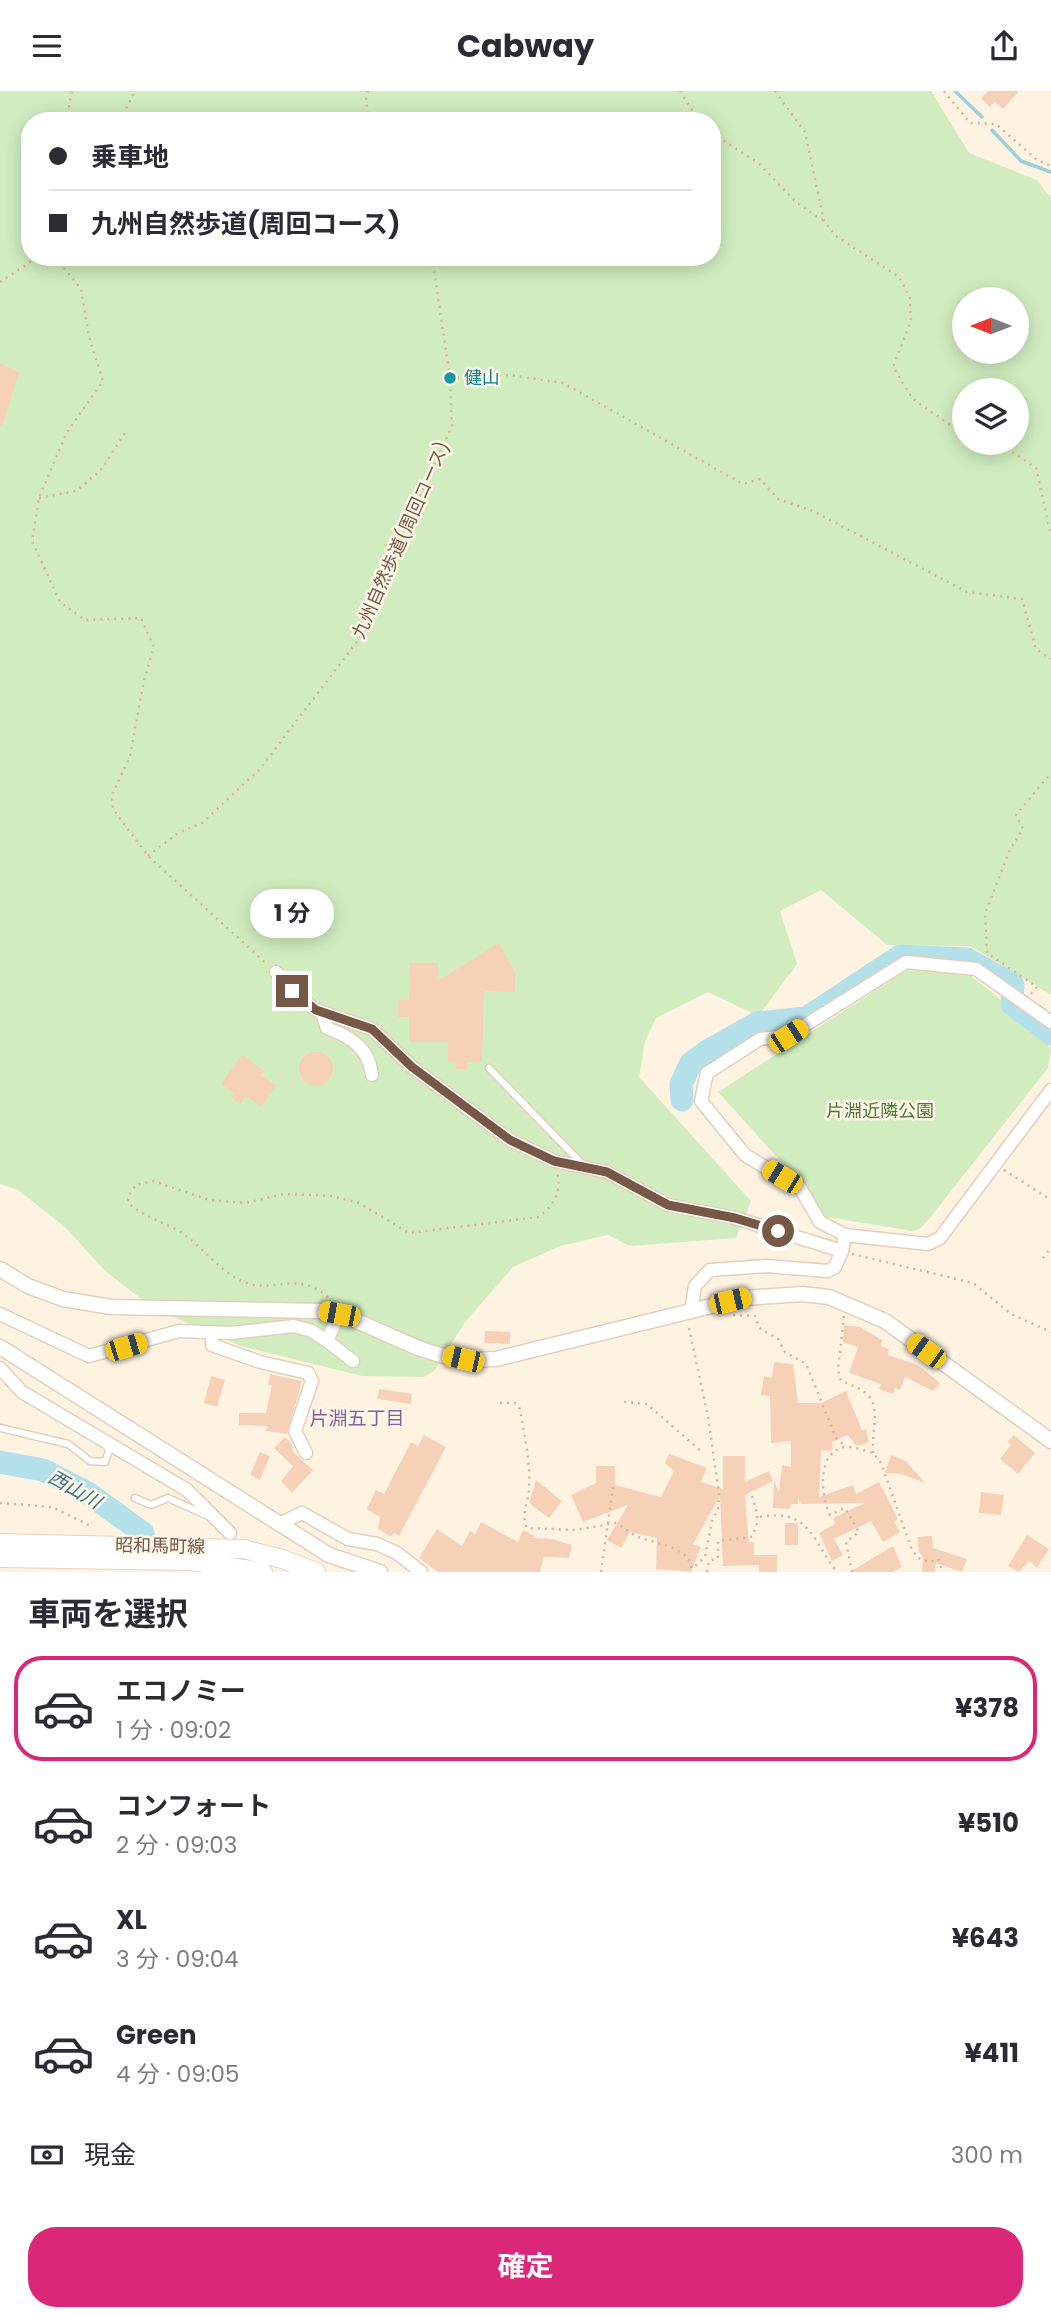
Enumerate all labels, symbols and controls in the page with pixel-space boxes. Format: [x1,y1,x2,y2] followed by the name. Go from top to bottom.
[457,23,594,68] text: Cabway
[28,27,66,65] icon: menu
[985,27,1023,65] icon: share
[91,139,169,175] text: 乗車地
[91,206,401,242] text: 九州自然歩道(周回コース)
[952,287,1029,364] north arrow
[952,287,1029,455] map controls
[464,365,500,390] place label: 健山
[442,370,458,386] marker: 健山
[952,378,1029,455] button: layers
[346,437,455,642] street label: 九州自然歩道(周回コース)
[250,890,334,939] callout: 1 分
[274,897,310,929] text: 1 分
[276,975,308,1007] route end
[765,1016,812,1056] car
[826,1098,934,1123] park label: 片淵近隣公園
[759,1157,806,1197] car
[762,1215,794,1247] route start
[708,1286,753,1316] car
[317,1300,362,1328] car
[903,1330,950,1372] car
[103,1331,150,1363] car
[441,1344,486,1374] car
[309,1405,405,1432] district label: 片淵五丁目
[43,1463,108,1516] water label: 西山川
[115,1532,205,1559] street label: 昭和馬町線
[28,1591,188,1636] text: 車両を選択
[116,1673,246,1709] text: エコノミー
[32,1677,95,1740] icon: car
[955,1690,1019,1726] text: ¥378
[116,1714,231,1746] text: 1 分 · 09:02
[116,1788,271,1824] text: コンフォート
[32,1792,95,1855] icon: car
[958,1805,1019,1841] text: ¥510
[116,1829,237,1861] text: 2 分 · 09:03
[116,1902,147,1938] text: XL
[32,1907,95,1970] icon: car
[952,1920,1019,1956] text: ¥643
[116,1943,239,1975] text: 3 分 · 09:04
[116,2017,197,2053] text: Green
[32,2022,95,2085] icon: car
[964,2035,1019,2071] text: ¥411
[116,2058,240,2090] text: 4 分 · 09:05
[28,2136,66,2174] icon: cash
[84,2137,136,2173] text: 現金
[951,2139,1023,2171] text: 300 m
[28,2227,1023,2307] button: 確定

